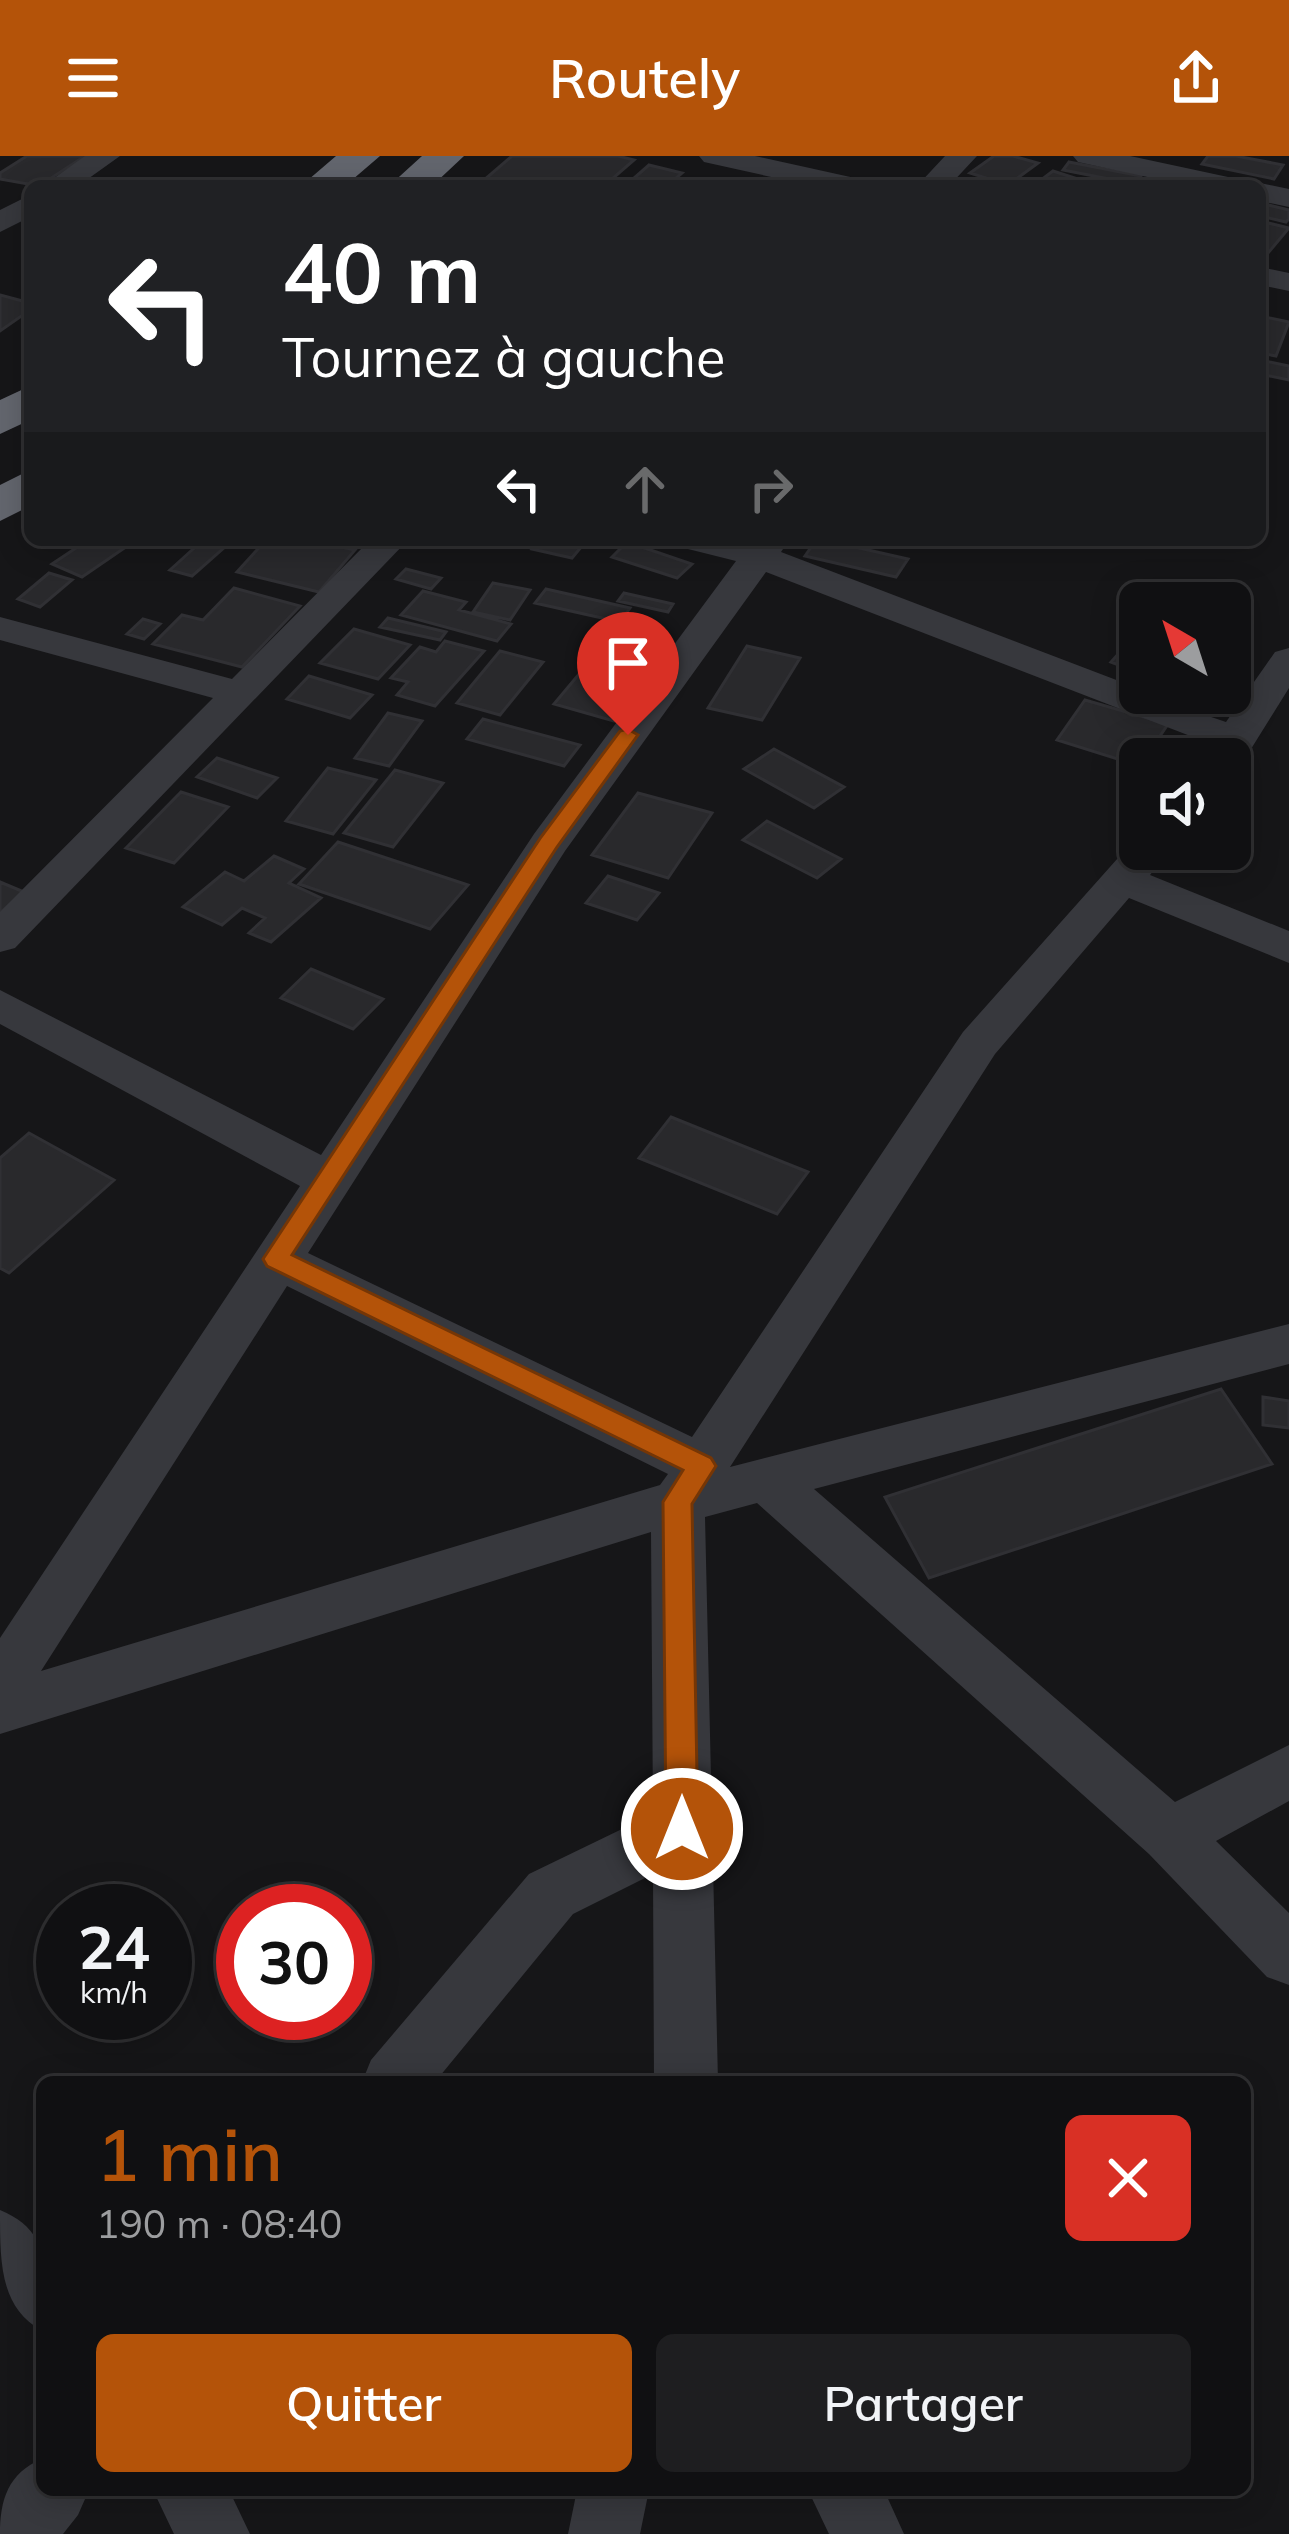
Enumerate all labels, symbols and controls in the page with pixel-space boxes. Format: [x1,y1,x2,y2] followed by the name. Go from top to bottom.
[549,44,740,112] text: Routely
[60,45,126,111] icon: menu
[1163,45,1229,111] icon: share
[282,219,481,324] text: 40 m
[84,228,240,384] icon: left
[282,323,725,391] text: Tournez à gauche
[486,456,552,522] icon: left
[612,456,678,522] icon: ahead
[738,456,804,522] icon: right
[1119,582,1251,714] north arrow
[1119,582,1251,870] map controls
[577,612,679,735] pin
[595,630,661,696] icon: arrive
[1119,738,1251,870] button: sound
[619,1766,745,1892] position arrow
[216,1884,372,2040] speed limit sign: 30
[78,1909,150,1984] text: 24
[80,1973,148,2011] text: km/h
[96,2109,283,2199] text: 1 min
[1065,2115,1191,2241] button: close
[96,2199,342,2248] text: 190 m · 08:40
[96,2334,632,2472] button: Quitter
[656,2334,1191,2472] button: Partager

